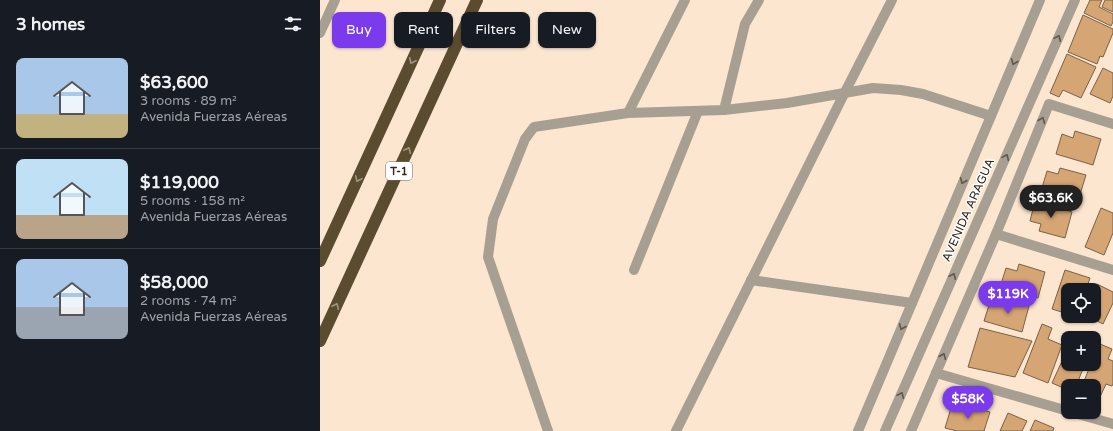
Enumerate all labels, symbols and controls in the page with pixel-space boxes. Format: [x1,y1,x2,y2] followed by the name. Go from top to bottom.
[332,12,386,48] chip: Buy
[394,12,453,48] chip: Rent
[461,12,530,48] chip: Filters
[538,12,596,48] chip: New
[282,13,304,35] icon: filters
[16,14,85,35] text: 3 homes
[1053,35,1061,43] one-way arrow
[409,57,417,64] one-way arrow
[1011,58,1019,65] one-way arrow
[140,72,208,93] text: $63,600
[48,74,96,122] icon: home
[140,93,237,109] text: 3 rooms · 89 m²
[140,109,287,125] text: Avenida Fuerzas Aéreas
[1037,117,1045,125] one-way arrow
[403,146,411,154] one-way arrow
[1001,154,1009,161] one-way arrow
[939,156,997,264] street label: AVENIDA ARAGUA
[386,162,412,180] road number: T-1
[140,172,219,193] text: $119,000
[48,175,96,223] icon: home
[355,175,363,182] one-way arrow
[960,178,968,185] one-way arrow
[1018,185,1084,219] pin: $63.6K
[1029,190,1073,206] text: $63.6K
[140,193,245,209] text: 5 rooms · 158 m²
[140,209,287,225] text: Avenida Fuerzas Aéreas
[140,272,208,293] text: $58,000
[948,273,956,281] one-way arrow
[48,275,96,323] icon: home
[980,281,1036,315] pin: $119K
[1061,283,1101,419] map controls
[1061,283,1101,323] button: locate
[987,286,1029,302] text: $119K
[140,293,237,309] text: 2 rooms · 74 m²
[331,303,339,310] one-way arrow
[140,309,287,325] text: Avenida Fuerzas Aéreas
[899,322,907,330] one-way arrow
[1061,331,1101,371] button: +
[938,353,946,361] one-way arrow
[1061,379,1101,419] button: −
[944,386,992,420] pin: $58K
[951,391,985,407] text: $58K
[896,392,904,400] one-way arrow

